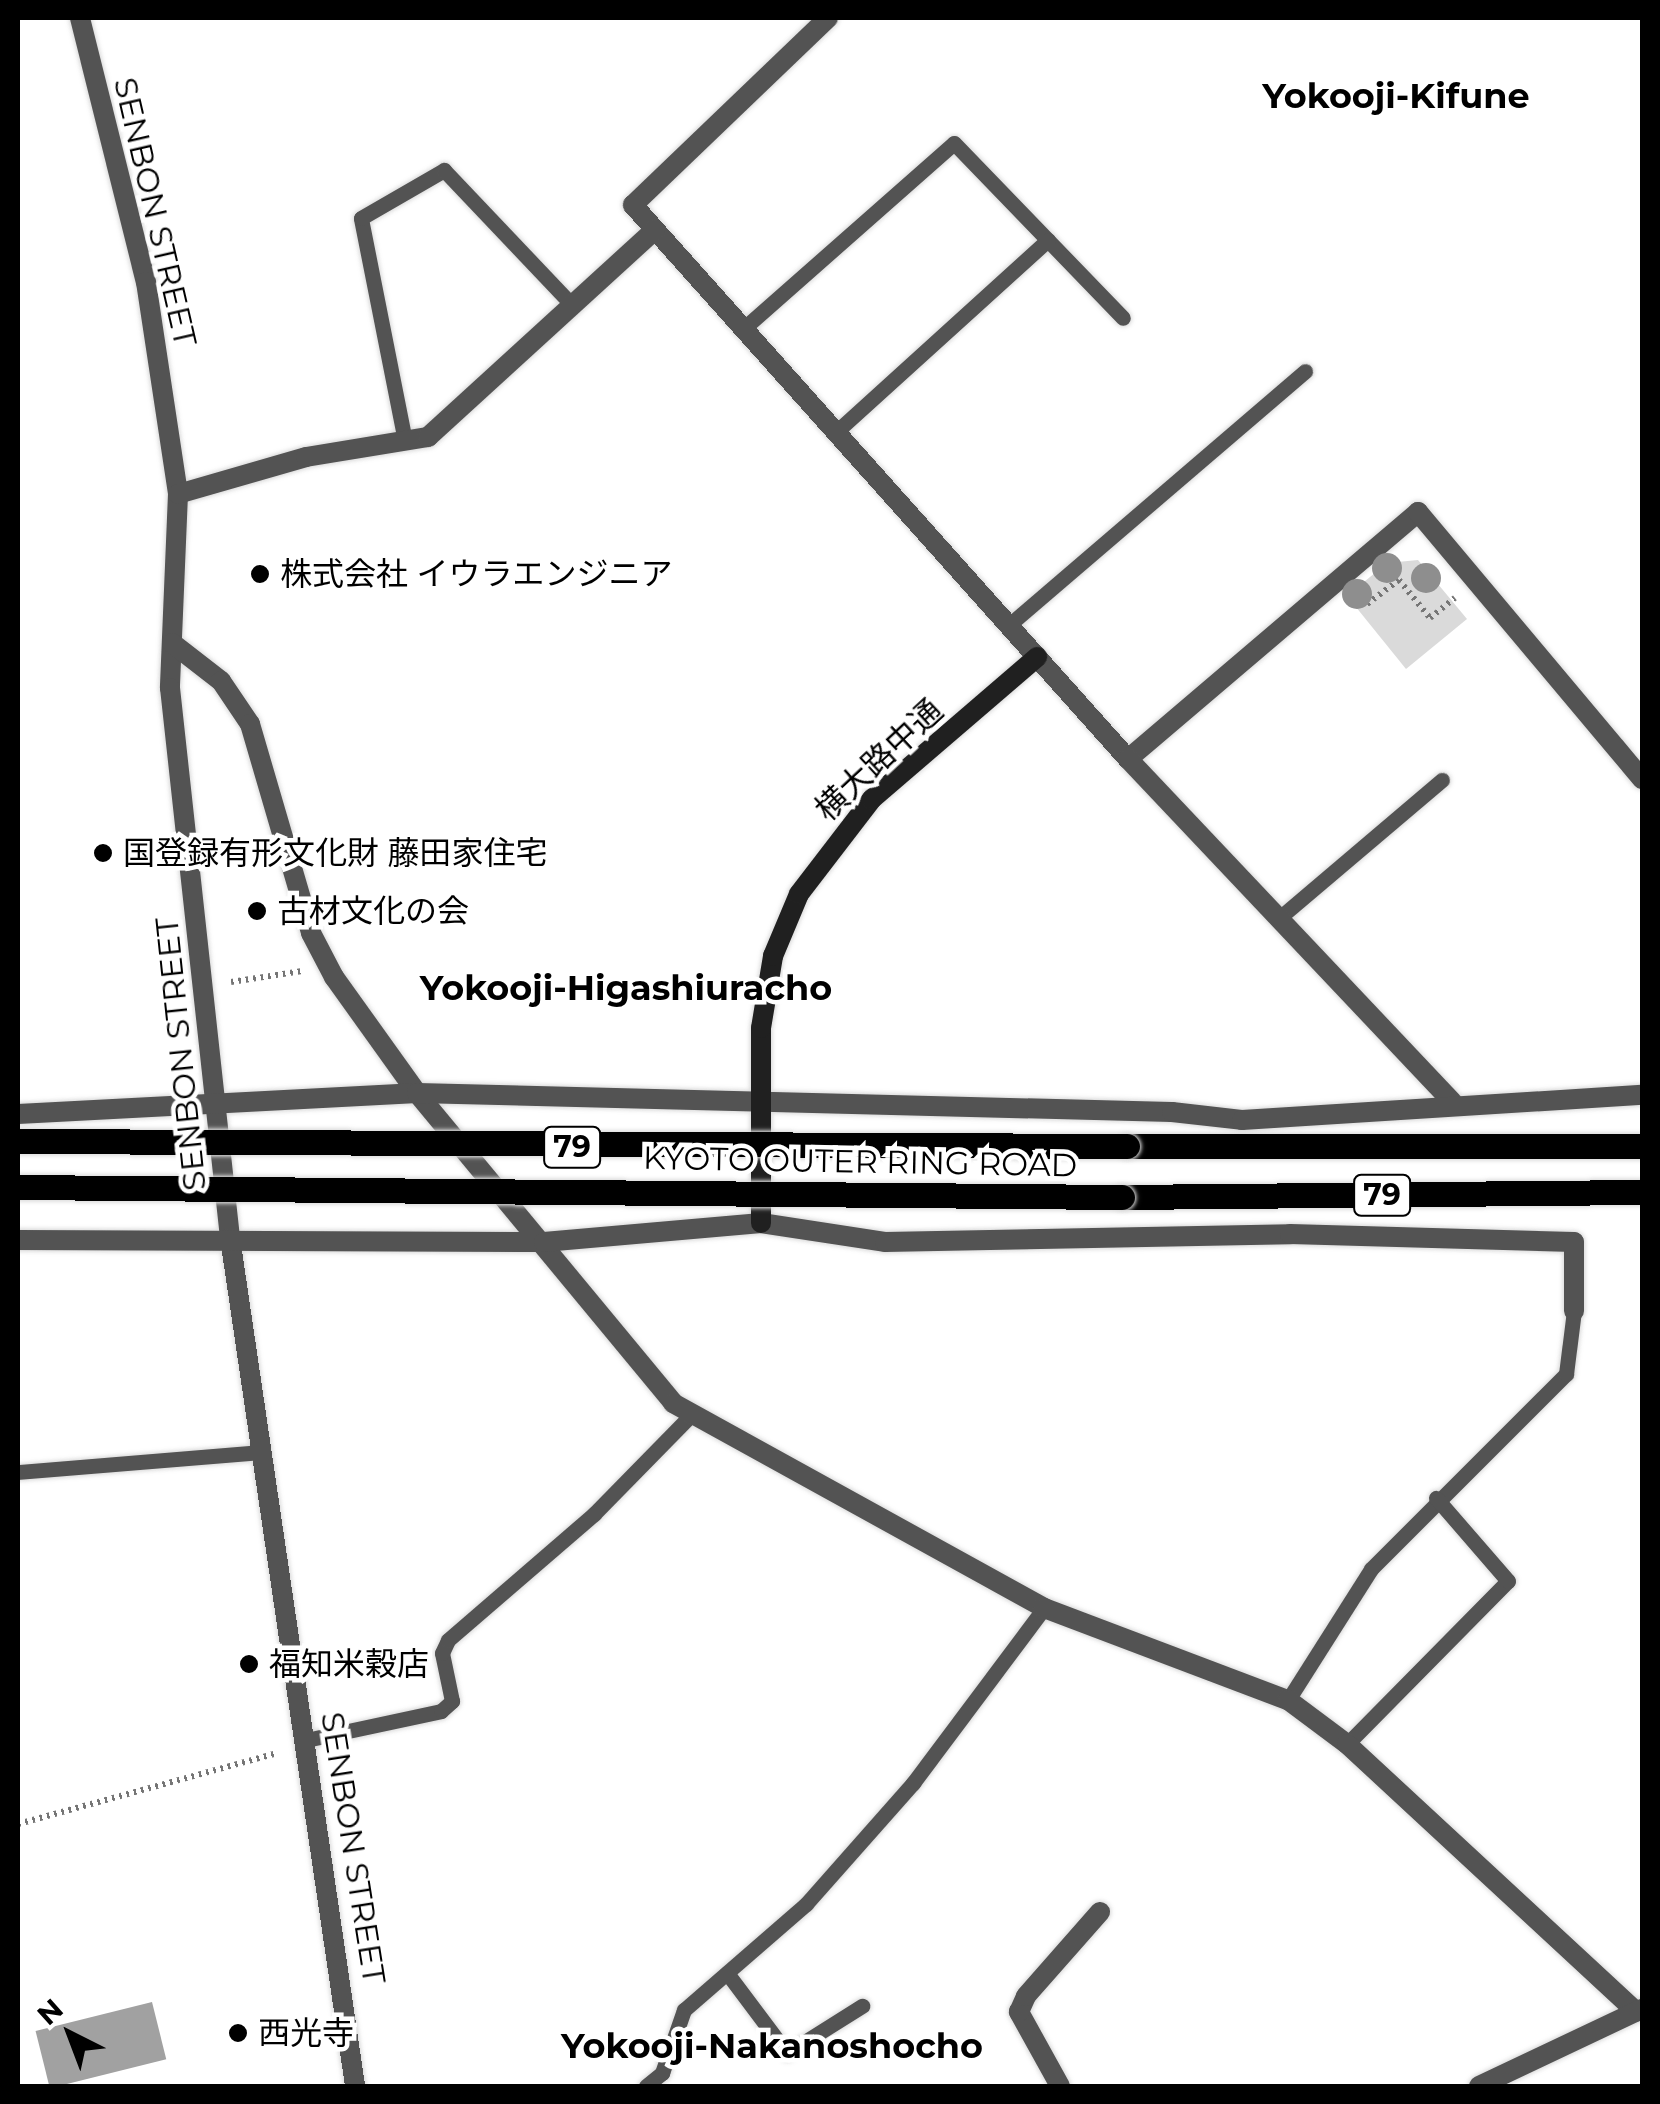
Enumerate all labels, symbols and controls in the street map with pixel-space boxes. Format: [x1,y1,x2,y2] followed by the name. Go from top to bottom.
[105,74,205,350] street label: SENBON STREET
[1262,75,1530,117] district label: Yokooji-Kifune
[280,555,672,593] place label: 株式会社 イウラエンジニア
[249,563,271,585] marker: 株式会社 イウラエンジニア
[807,691,951,829] street label: 横大路中通
[123,834,547,872] place label: 国登録有形文化財 藤田家住宅
[92,842,114,864] marker: 国登録有形文化財 藤田家住宅
[277,892,469,930] place label: 古材文化の会
[246,900,268,922] marker: 古材文化の会
[148,915,214,1193] street label: SENBON STREET
[420,967,832,1009] district label: Yokooji-Higashiuracho
[542,1122,602,1172] road number: 79
[642,1139,1078,1185] street label: KYOTO OUTER RING ROAD
[1352,1170,1412,1220] road number: 79
[269,1645,429,1683] place label: 福知米穀店
[238,1653,260,1675] marker: 福知米穀店
[313,1709,393,1987] street label: SENBON STREET
[20,1984,120,2084] north arrow
[30,1992,70,2032] text: N
[258,2014,354,2052] place label: 西光寺
[227,2022,249,2044] marker: 西光寺
[561,2025,983,2067] district label: Yokooji-Nakanoshocho

